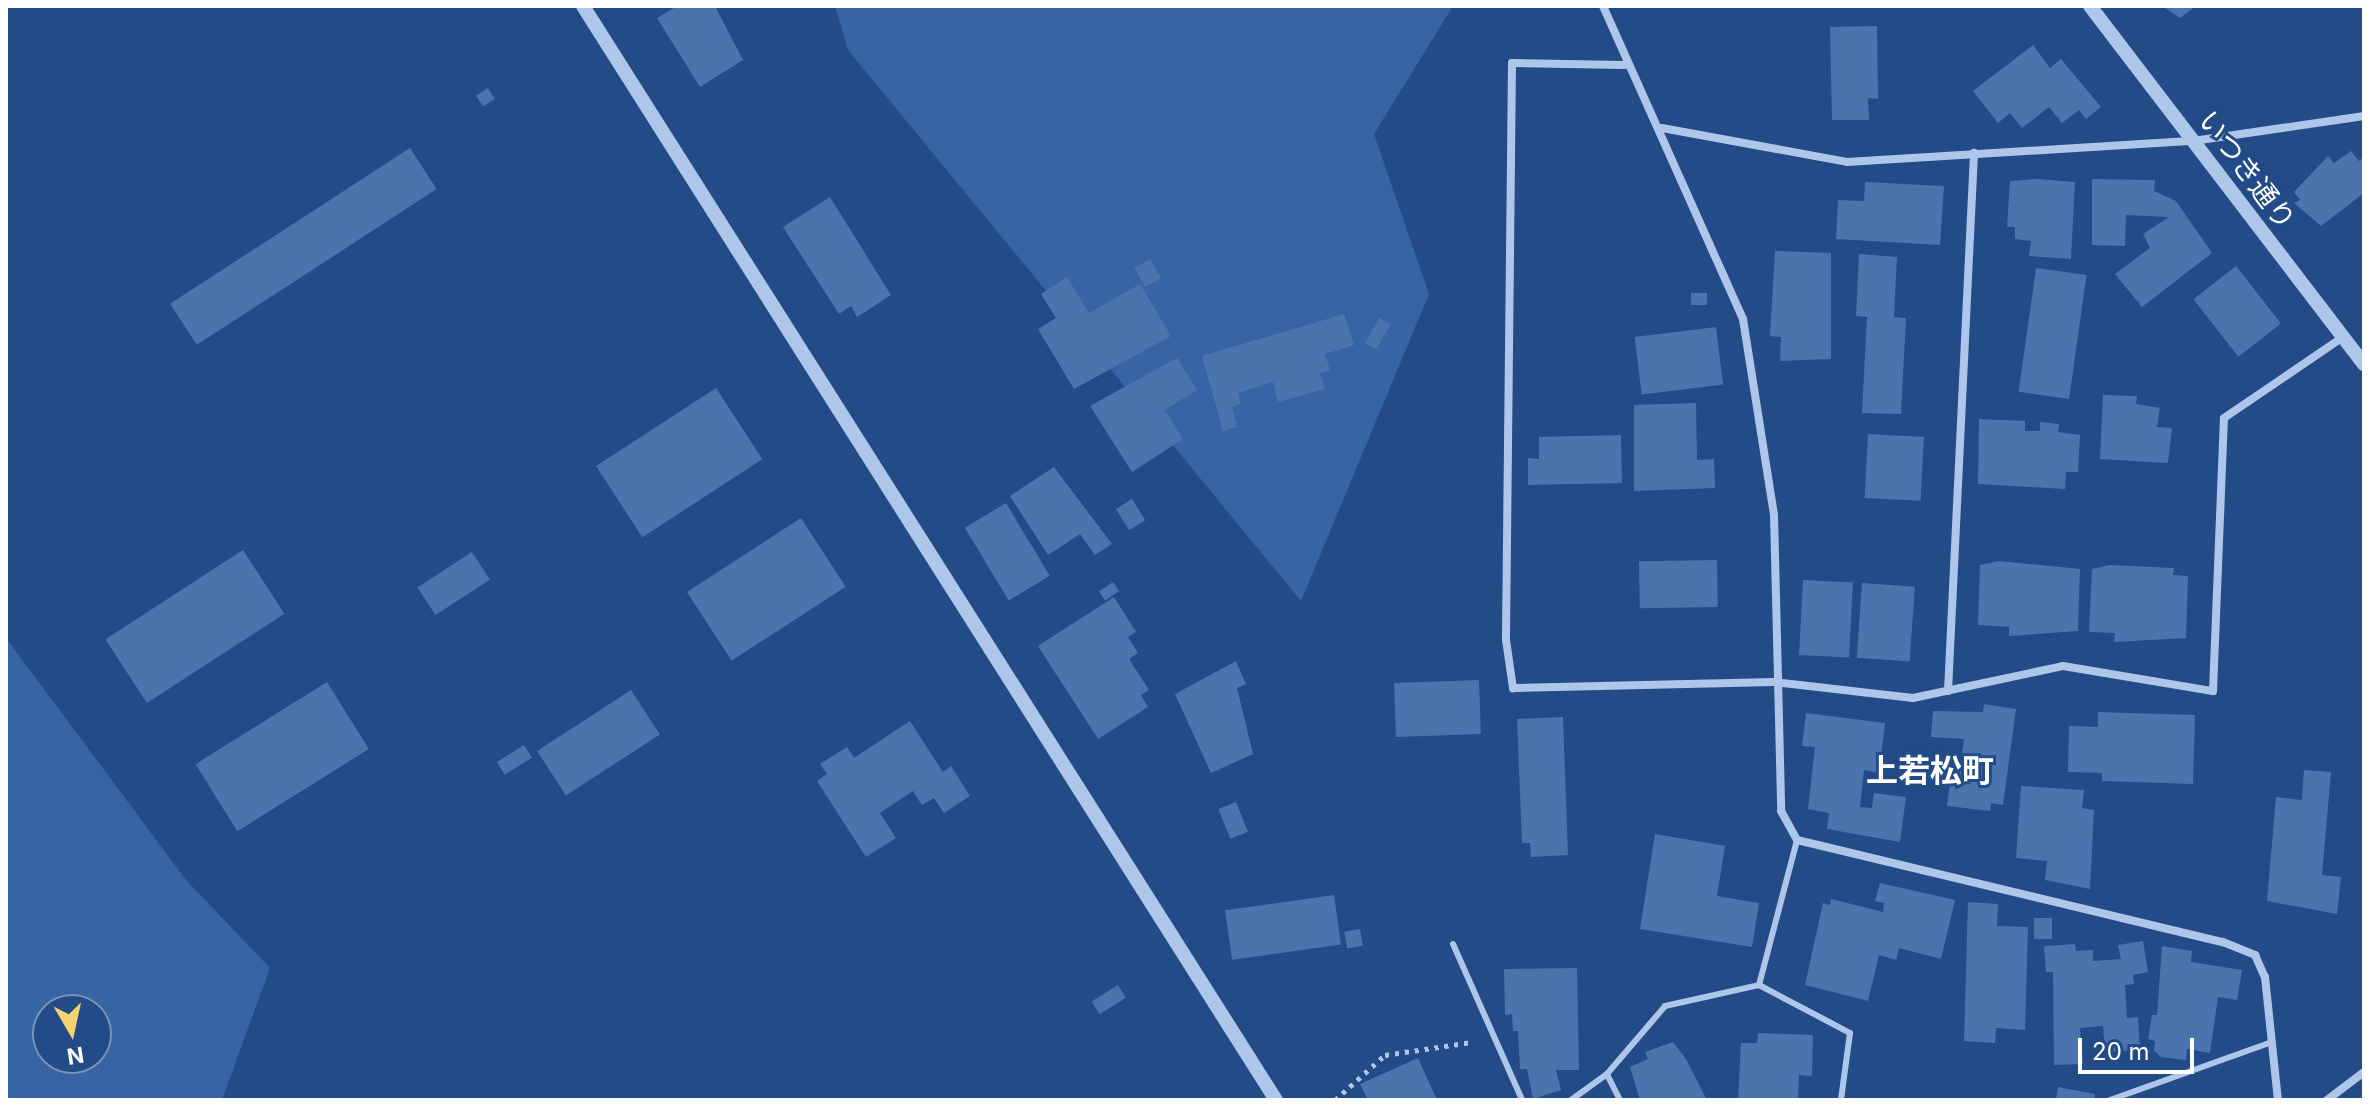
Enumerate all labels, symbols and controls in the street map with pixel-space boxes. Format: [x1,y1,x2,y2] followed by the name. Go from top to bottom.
[2191,104,2303,236] street label: いつき通り
[1866,752,1994,790] district label: 上若松町
[32,994,112,1074] north arrow
[2082,1022,2198,1072] scale bar
[2092,1037,2150,1066] text: 20 m
[65,1042,86,1070] text: N

